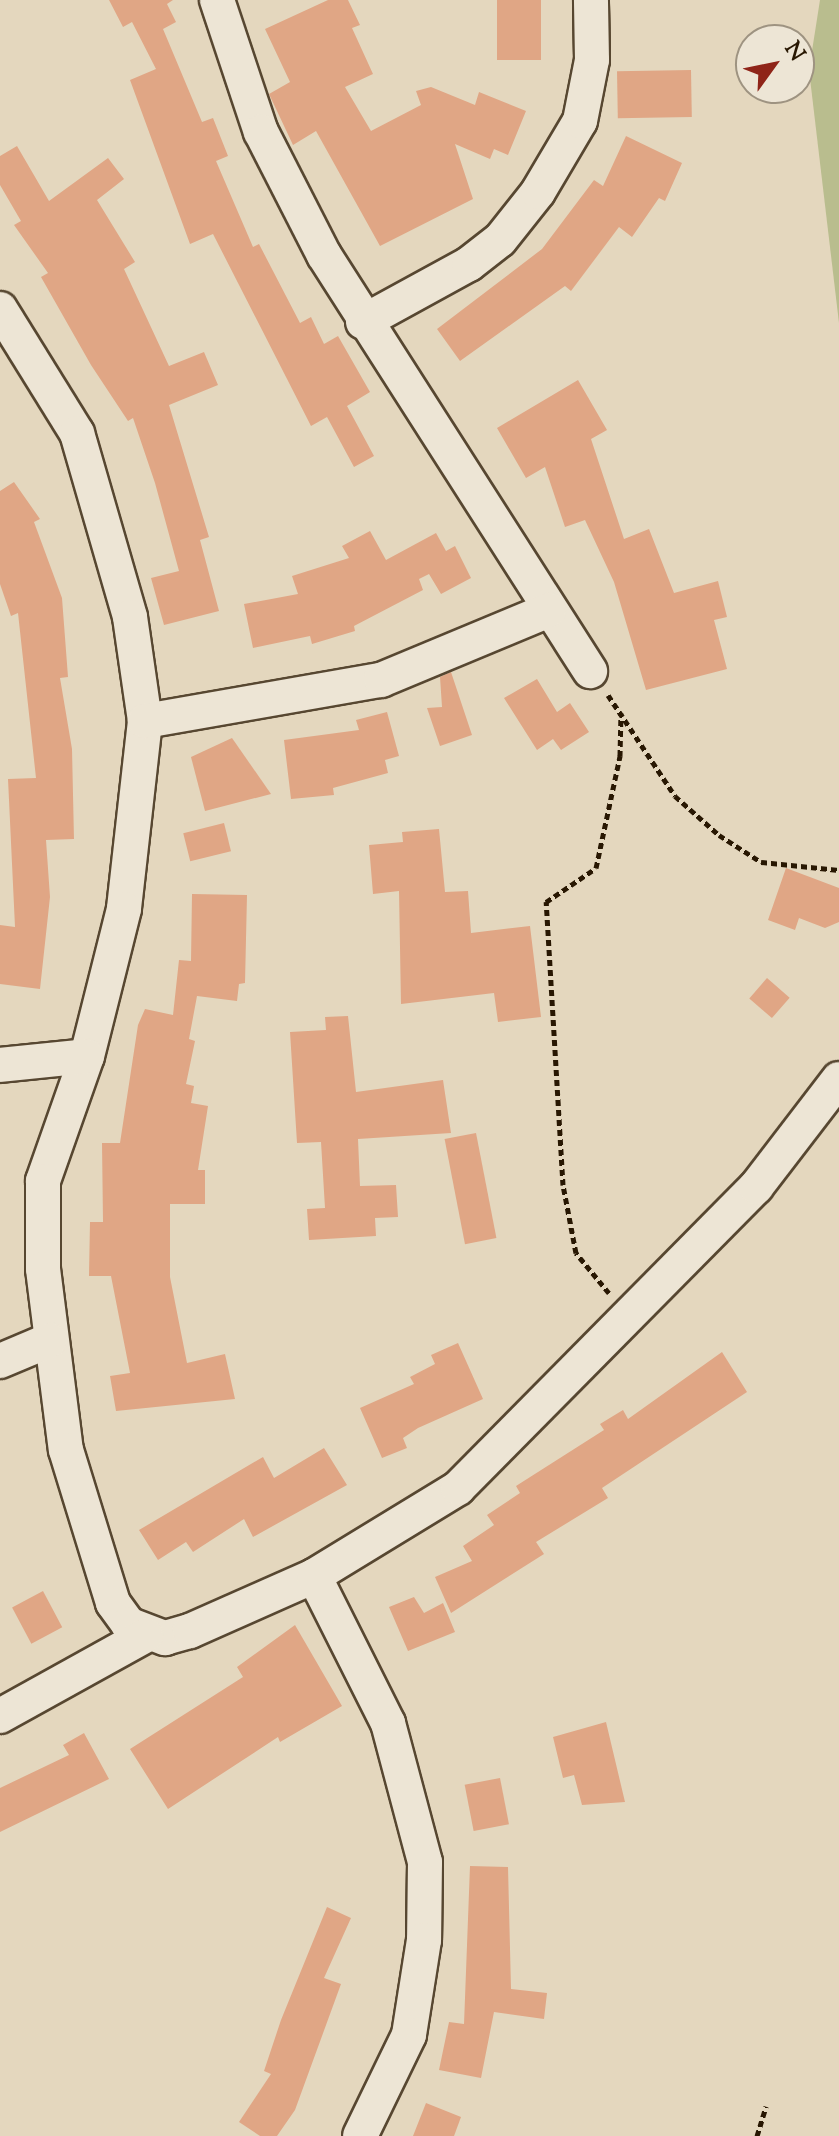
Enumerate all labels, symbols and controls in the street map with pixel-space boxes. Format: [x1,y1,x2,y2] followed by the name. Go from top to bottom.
[735,24,815,104] north arrow
[775,36,812,68] text: N

